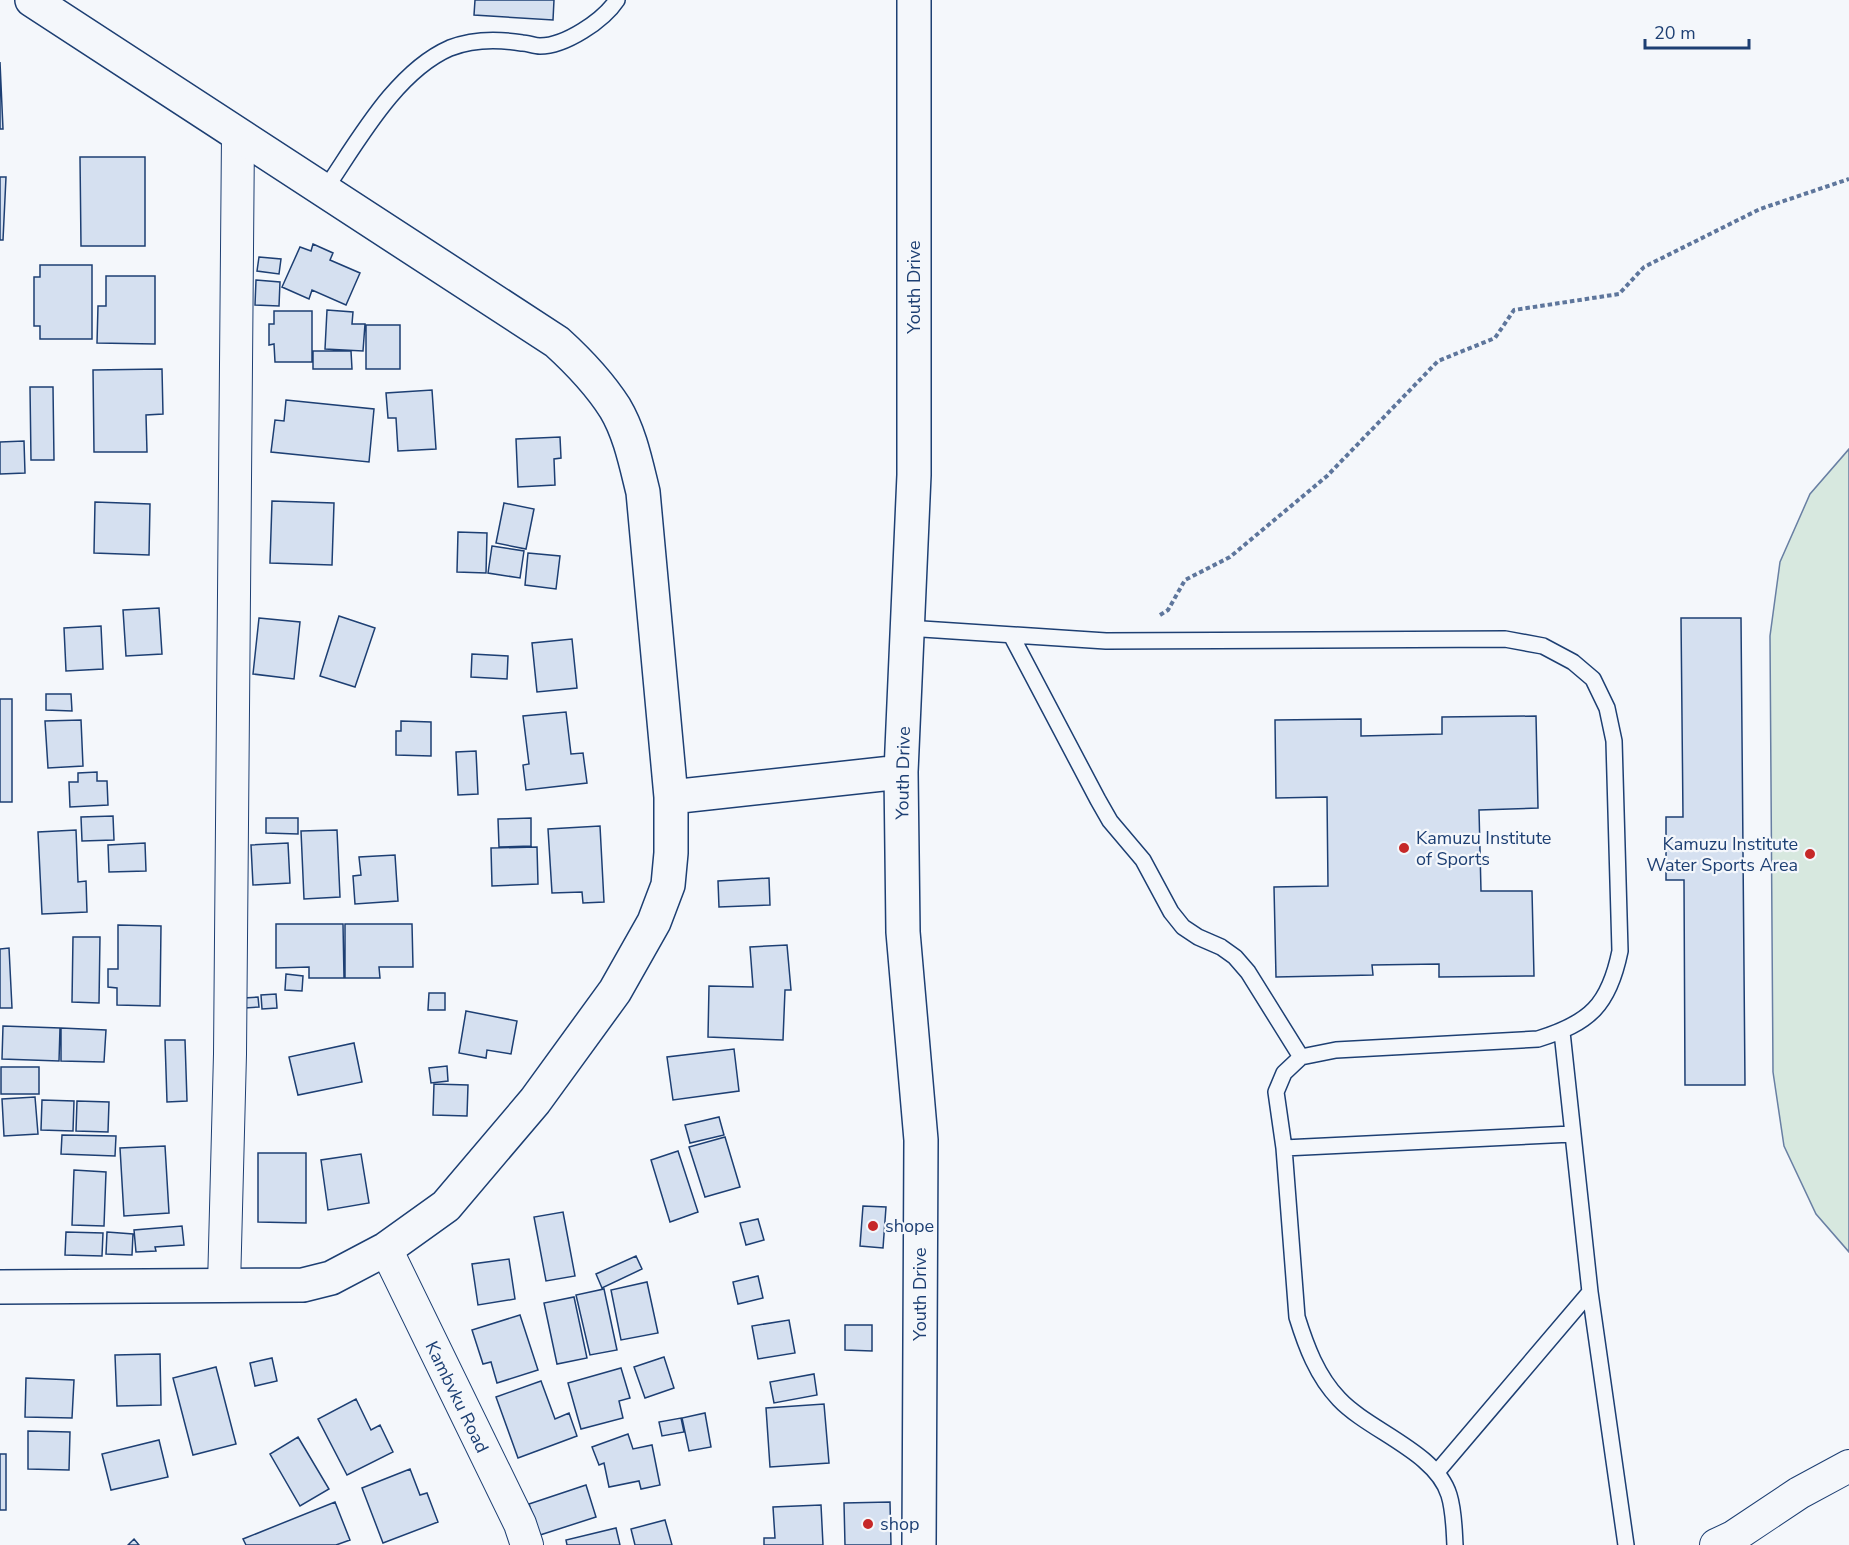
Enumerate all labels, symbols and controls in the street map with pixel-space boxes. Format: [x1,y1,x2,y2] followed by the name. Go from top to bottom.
[1645,12,1748,50] scale bar
[1654,21,1696,45] text: 20 m
[902,240,926,335] street label: Youth Drive
[890,726,916,821] street label: Youth Drive
[1416,826,1551,871] place label: Kamuzu Institute of Sports
[1646,832,1798,877] place label: Kamuzu Institute Water Sports Area
[1397,841,1411,855] marker: Kamuzu Institute of Sports
[1803,847,1817,861] marker: Kamuzu Institute Water Sports Area
[885,1214,934,1238] place label: shope
[866,1219,880,1233] marker: shope
[908,1247,932,1342] street label: Youth Drive
[420,1337,494,1457] street label: Kambvku Road
[880,1512,919,1536] place label: shop
[861,1517,875,1531] marker: shop

